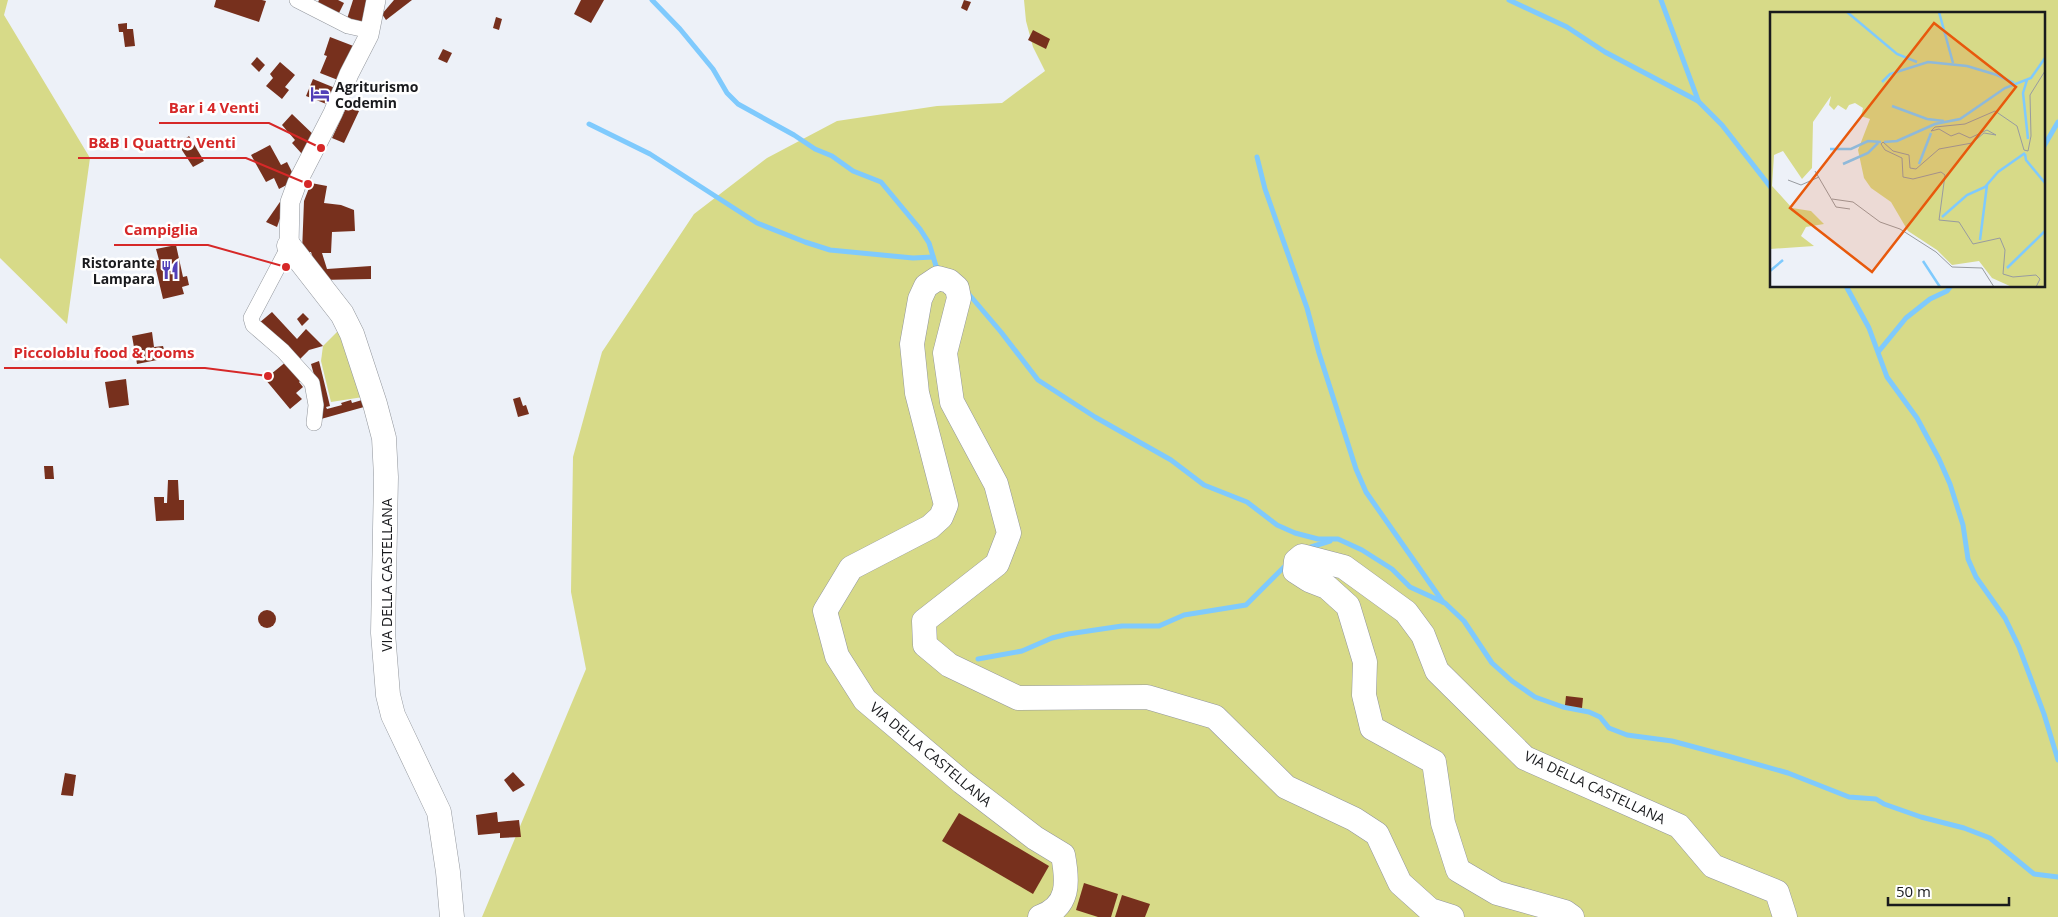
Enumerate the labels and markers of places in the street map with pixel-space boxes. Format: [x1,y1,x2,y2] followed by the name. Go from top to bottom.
[335,77,419,112] place label: Agriturismo Codemin
[309,83,331,105] hotel icon: Agriturismo Codemin
[159,93,269,123] callout: Bar i 4 Venti
[78,128,246,158] callout: B&B I Quattro Venti
[114,215,208,245] callout: Campiglia
[81,253,155,288] place label: Ristorante Lampara
[159,259,181,281] restaurant icon: Ristorante Lampara
[4,338,205,368] callout: Piccoloblu food & rooms

